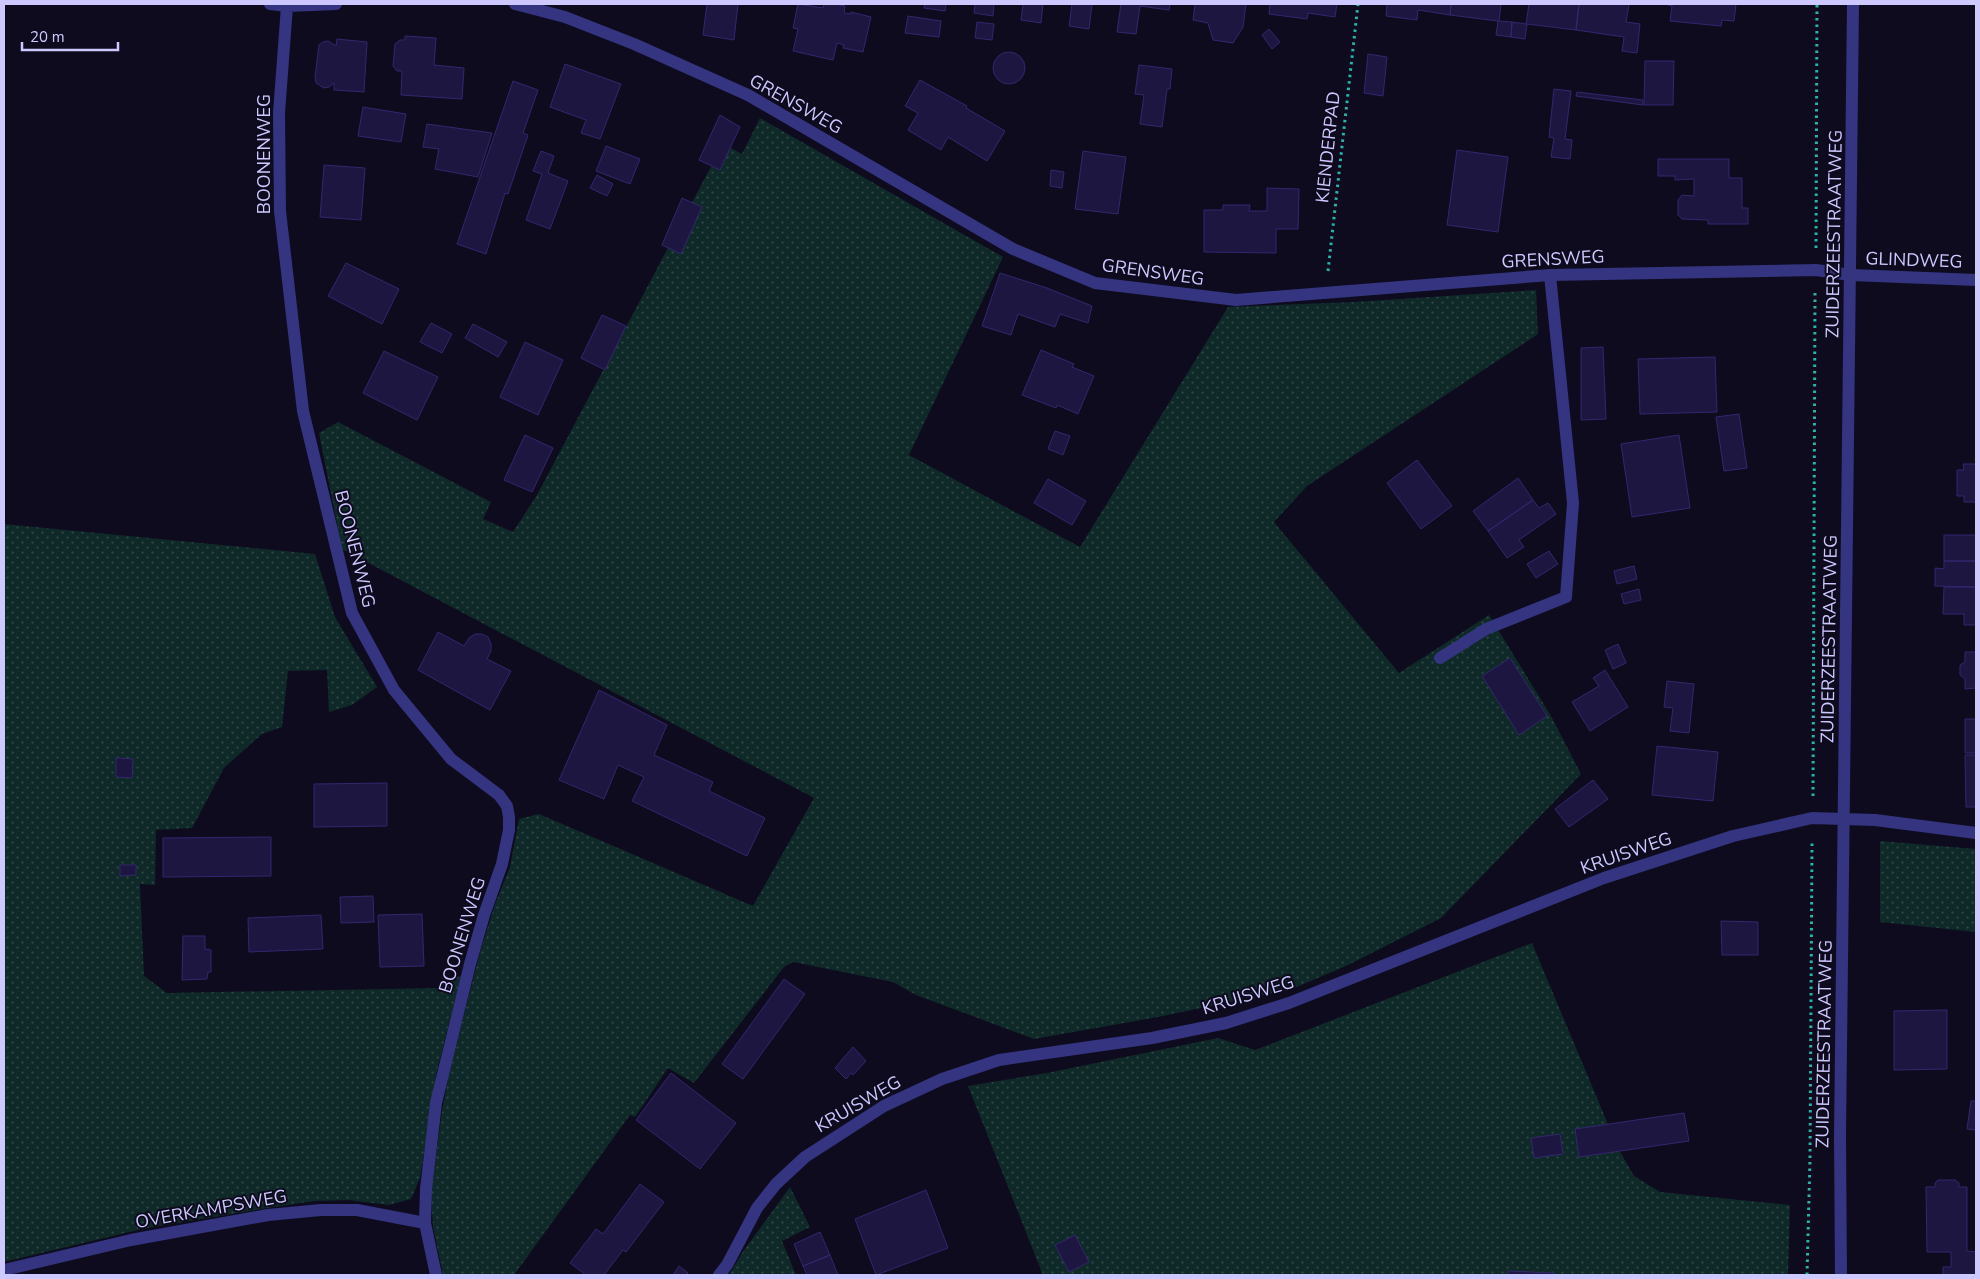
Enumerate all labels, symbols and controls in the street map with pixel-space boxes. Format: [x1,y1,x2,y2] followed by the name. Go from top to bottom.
[22,20,119,52] scale bar
[30,27,65,47] text: 20 m
[745,69,847,139] street label: GRENSWEG
[1310,90,1346,204] street label: KIENDERPAD
[252,94,276,214] street label: BOONENWEG
[1820,130,1848,338] street label: ZUIDERZEESTRAATWEG
[1501,244,1605,274] street label: GRENSWEG
[1865,246,1963,274] street label: GLINDWEG
[1100,253,1206,291] street label: GRENSWEG
[329,488,381,610] street label: BOONENWEG
[1815,535,1843,743] street label: ZUIDERZEESTRAATWEG
[1577,826,1675,880] street label: KRUISWEG
[433,874,491,996] street label: BOONENWEG
[1810,940,1838,1148] street label: ZUIDERZEESTRAATWEG
[1199,970,1297,1020] street label: KRUISWEG
[811,1070,905,1138] street label: KRUISWEG
[133,1184,289,1234] street label: OVERKAMPSWEG

